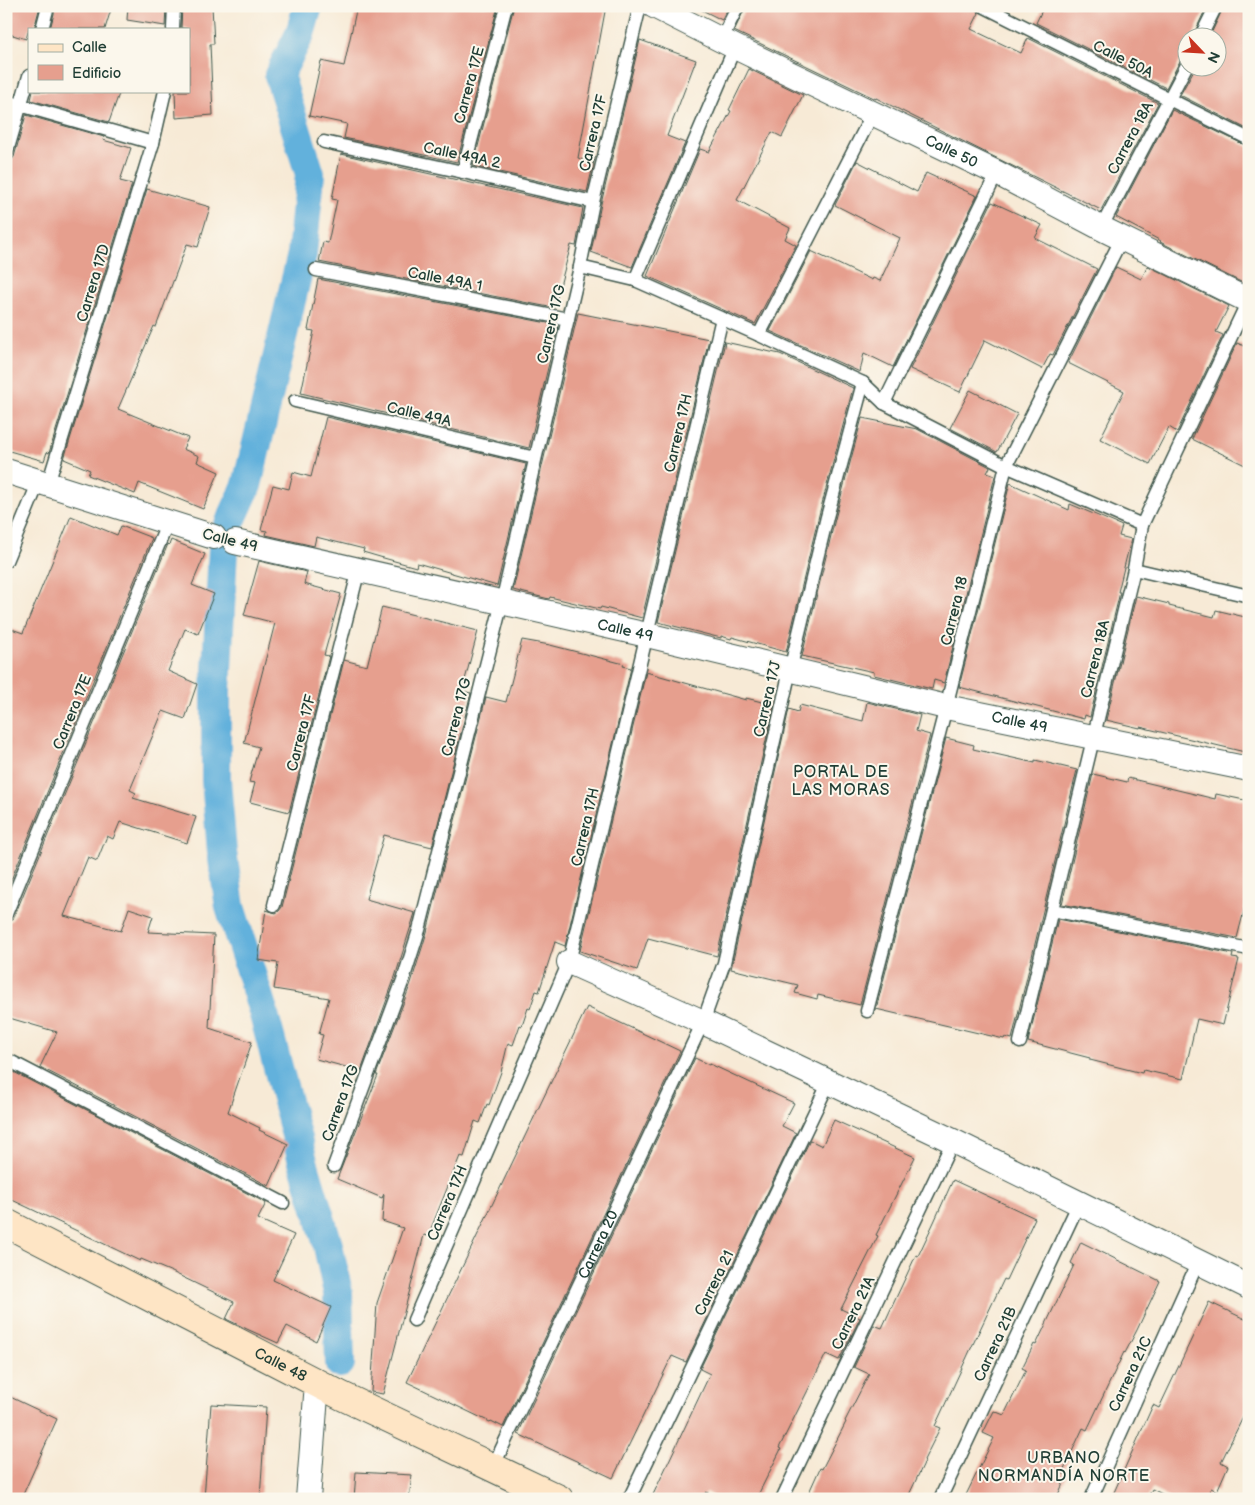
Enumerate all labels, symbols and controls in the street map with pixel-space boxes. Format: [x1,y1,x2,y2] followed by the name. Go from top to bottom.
[28,28,190,92] legend
[1178,28,1228,78] north arrow
[1089,36,1157,83] street label: Calle 50A
[72,38,107,57] text: Calle
[450,44,489,126] street label: Carrera 17E
[1203,49,1223,66] text: N
[72,64,121,83] text: Edificio
[575,93,612,173] street label: Carrera 17F
[1103,98,1158,178] street label: Carrera 18A
[922,131,981,172] street label: Calle 50
[421,138,502,173] street label: Calle 49A 2
[73,242,114,324] street label: Carrera 17D
[406,263,484,296] street label: Calle 49A 1
[533,283,570,366] street label: Carrera 17G
[660,392,697,474] street label: Carrera 17H
[385,398,454,431] street label: Calle 49A
[200,524,260,557] street label: Calle 49
[937,574,972,648] street label: Carrera 18
[595,615,655,646] street label: Calle 49
[1077,617,1115,700] street label: Carrera 18A
[750,658,786,739] street label: Carrera 17J
[49,672,96,753] street label: Carrera 17E
[438,676,475,759] street label: Carrera 17G
[283,693,320,773] street label: Carrera 17F
[990,708,1049,738] street label: Calle 49
[792,763,890,800] district label: PORTAL DE LAS MORAS
[567,786,604,868] street label: Carrera 17H
[318,1062,363,1144] street label: Carrera 17G
[423,1162,472,1244] street label: Carrera 17H
[574,1207,623,1282] street label: Carrera 20
[690,1247,738,1319] street label: Carrera 21
[827,1272,880,1353] street label: Carrera 21A
[970,1304,1021,1385] street label: Carrera 21B
[1105,1333,1156,1415] street label: Carrera 21C
[251,1343,310,1386] street label: Calle 48
[978,1449,1150,1486] district label: URBANO NORMANDÍA NORTE

